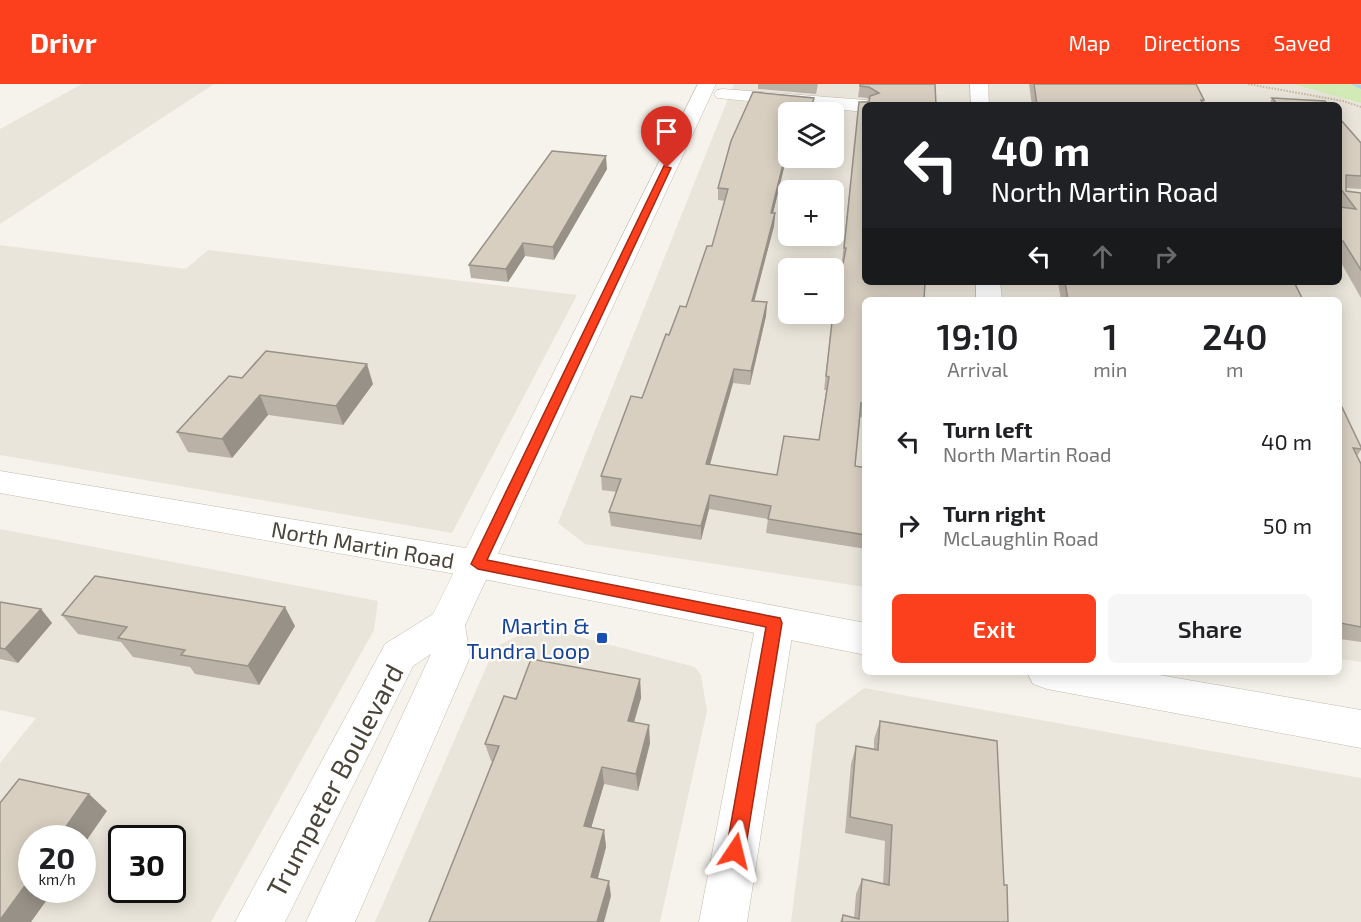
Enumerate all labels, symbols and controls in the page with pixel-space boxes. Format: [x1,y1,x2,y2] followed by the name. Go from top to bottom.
[30,25,97,59] text: Drivr
[1068,30,1111,55] text: Map
[1144,30,1240,55] text: Directions
[1273,30,1331,55] text: Saved
[778,102,844,324] map controls
[778,102,844,168] button: layers
[641,106,692,168] pin
[650,115,683,148] icon: arrive
[991,124,1090,174] text: 40 m
[892,126,970,204] icon: left
[991,175,1218,207] text: North Martin Road
[778,180,844,246] button: +
[1023,240,1056,273] icon: left
[1086,240,1119,273] icon: ahead
[1149,240,1182,273] icon: right
[778,258,844,324] button: −
[937,314,1019,357] text: 19:10
[1103,314,1118,357] text: 1
[1202,314,1267,357] text: 240
[947,357,1008,381] text: Arrival
[1093,357,1127,381] text: min
[1226,357,1243,381] text: m
[943,416,1032,442] text: Turn left
[892,425,925,458] icon: left
[1261,428,1312,454] text: 40 m
[943,442,1111,466] text: North Martin Road
[943,500,1045,526] text: Turn right
[892,509,925,542] icon: right
[1263,512,1312,538] text: 50 m
[270,515,456,573] street label: North Martin Road
[943,526,1099,550] text: McLaughlin Road
[892,594,1096,663] button: Exit
[1108,594,1312,663] button: Share
[466,612,590,663] place label: Martin & Tundra Loop
[595,631,609,645] marker: Martin & Tundra Loop
[259,658,410,902] street label: Trumpeter Boulevard
[703,819,767,883] position arrow
[108,825,186,903] speed limit sign: 30
[39,839,75,875] text: 20
[38,870,76,888] text: km/h

